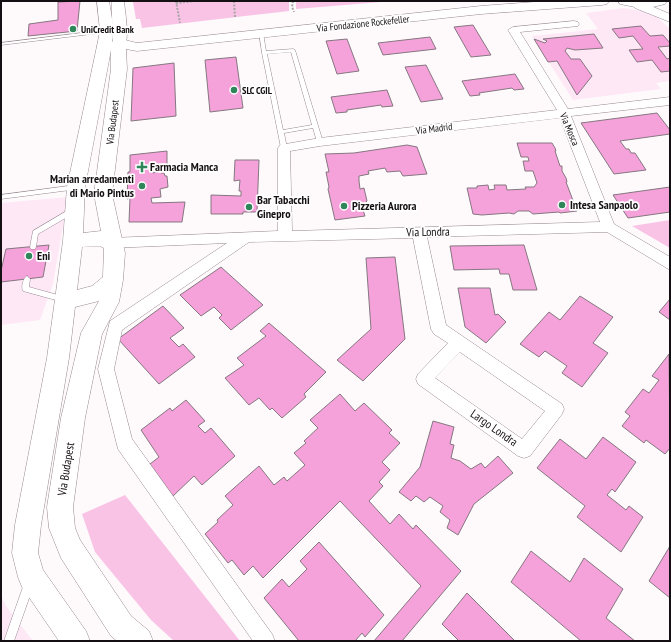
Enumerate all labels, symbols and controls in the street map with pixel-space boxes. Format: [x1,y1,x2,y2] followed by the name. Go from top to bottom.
[315,12,410,35] street label: Via Fondazione Rockefeller
[81,23,135,36] place label: UniCredit Bank
[68,24,78,34] marker: UniCredit Bank
[242,84,273,97] place label: SLC CGIL
[229,85,239,95] marker: SLC CGIL
[103,99,122,146] street label: Via Budapest
[556,110,582,148] street label: Via Mosca
[414,120,453,137] street label: Via Madrid
[150,159,218,174] place label: Farmacia Manca
[137,162,147,172] marker: Farmacia Manca
[50,171,134,200] place label: Marian arredamenti di Mario Pintus
[137,181,147,191] marker: Marian arredamenti di Mario Pintus
[257,192,310,221] place label: Bar Tabacchi Ginepro
[570,197,639,212] place label: Intesa Sanpaolo
[352,198,417,213] place label: Pizzeria Aurora
[557,200,567,210] marker: Intesa Sanpaolo
[339,201,349,211] marker: Pizzeria Aurora
[244,202,254,212] marker: Bar Tabacchi Ginepro
[405,224,450,239] street label: Via Londra
[37,248,51,263] place label: Eni
[24,251,34,261] marker: Eni
[468,406,521,449] street label: Largo Londra
[54,440,77,498] street label: Via Budapest

